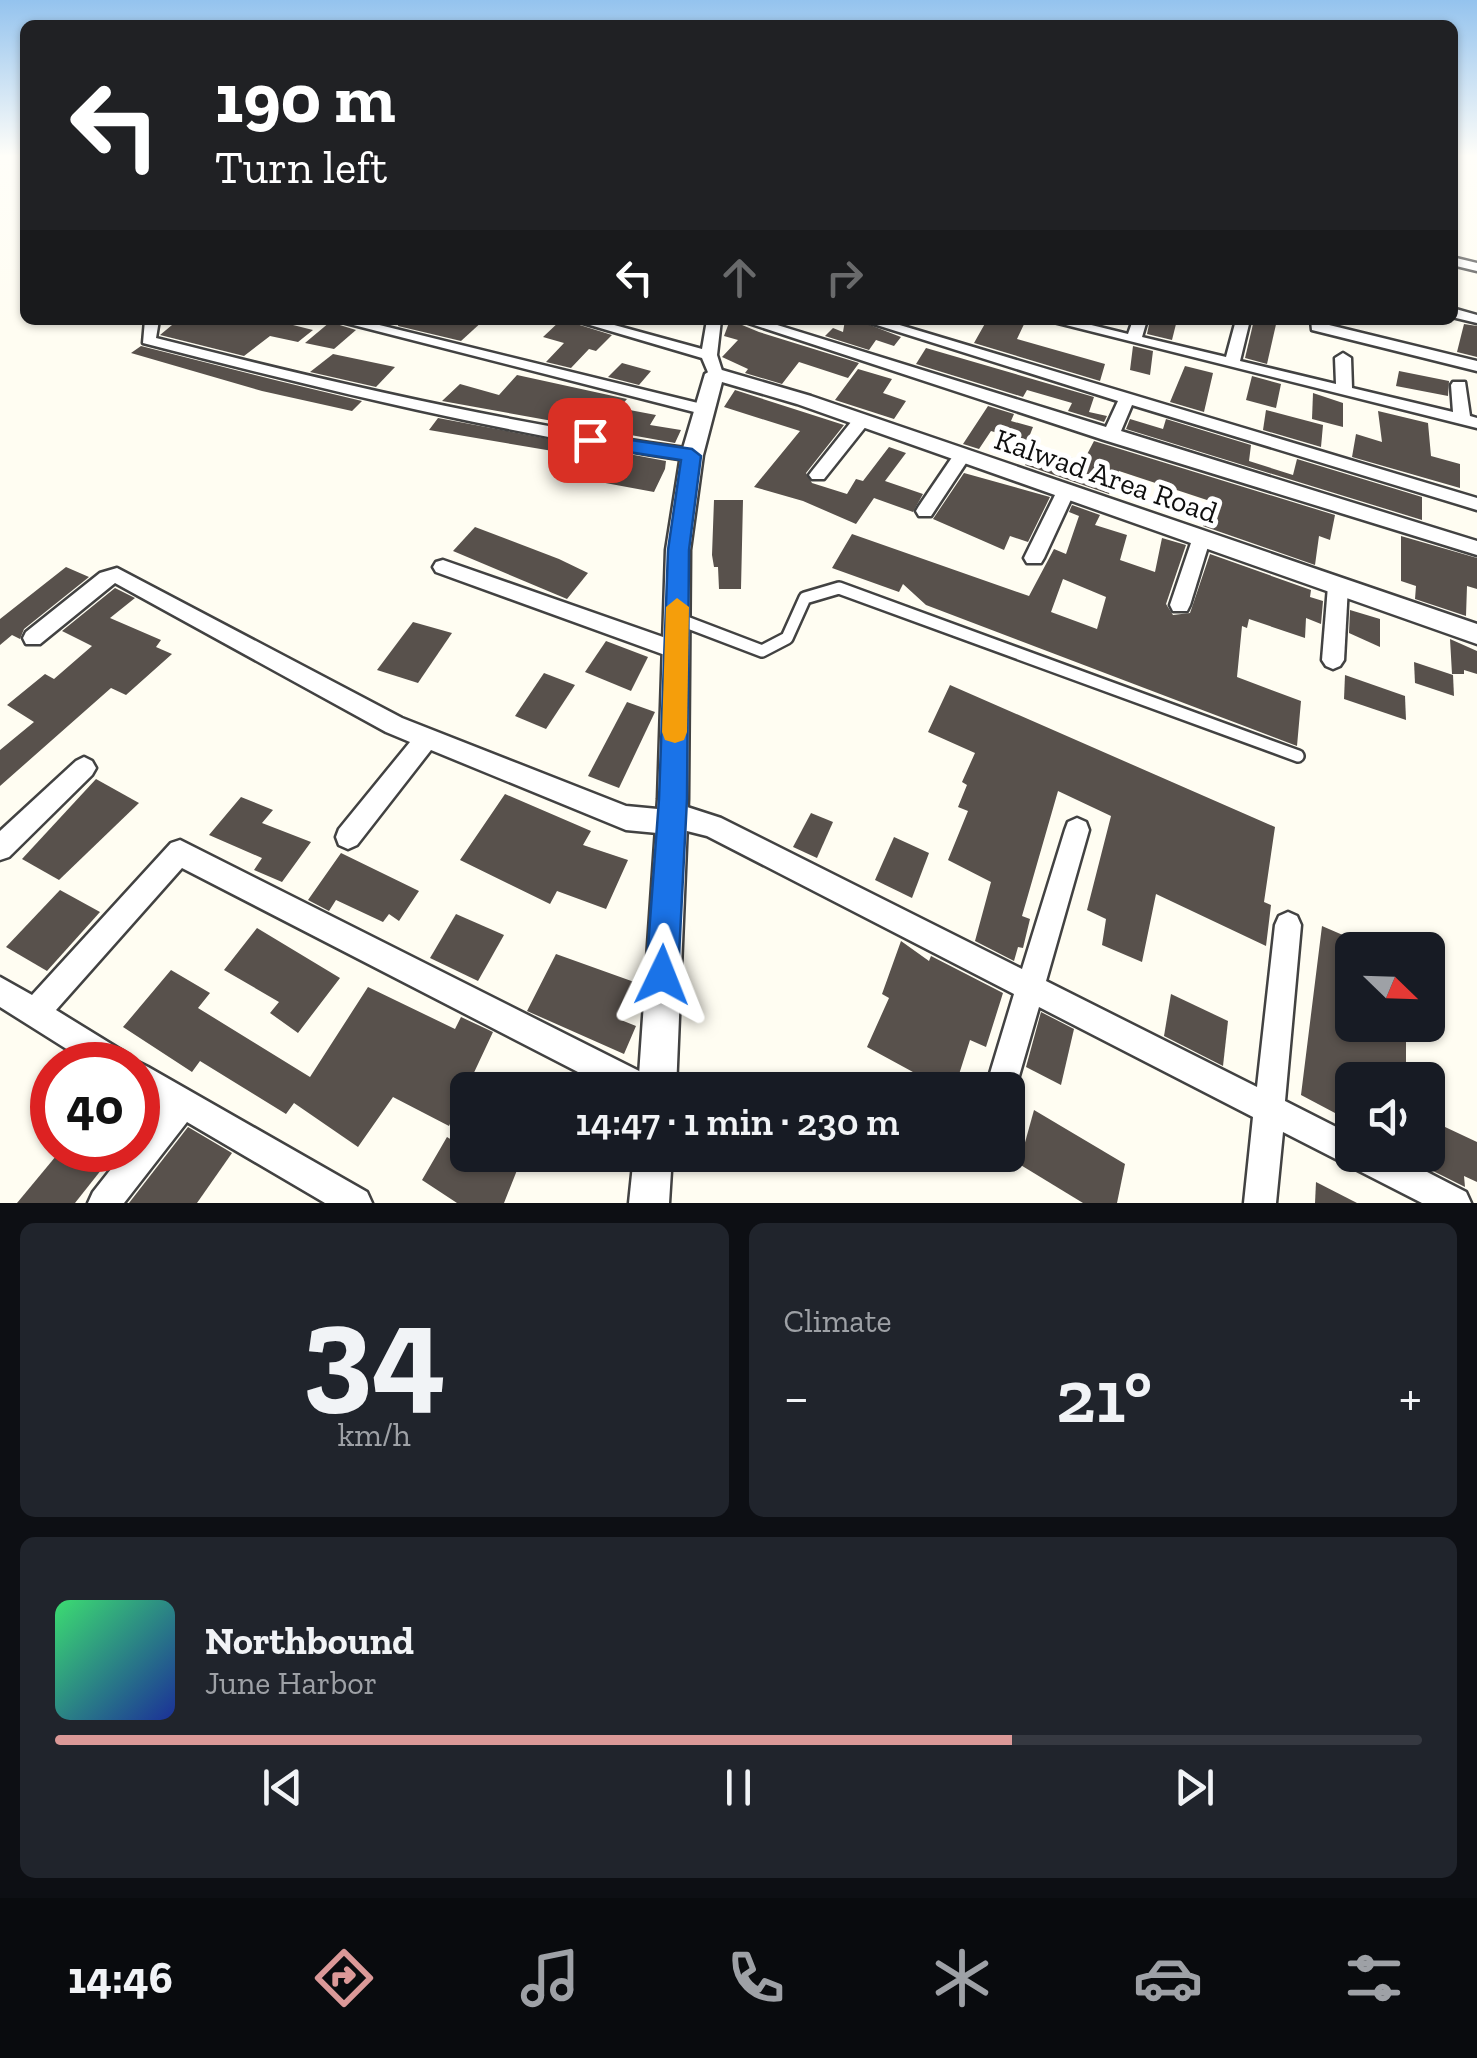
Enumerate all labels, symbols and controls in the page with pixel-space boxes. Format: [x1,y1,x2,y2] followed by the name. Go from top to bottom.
[215,56,395,140] text: 190 m
[50,60,180,190] icon: left
[215,141,387,195] text: Turn left
[607,250,662,305] icon: left
[712,250,767,305] icon: ahead
[817,250,872,305] icon: right
[548,398,633,483] pin
[563,413,618,468] icon: arrive
[990,421,1223,531] street label: Kalwad Area Road
[610,923,714,1027] position arrow
[1335,932,1445,1042] north arrow
[1335,932,1445,1172] map controls
[30,1042,160,1172] speed limit sign: 40
[1335,1062,1445,1172] button: sound
[576,1099,899,1145] text: 14:47 · 1 min · 230 m
[303,1273,446,1429] text: 34
[784,1302,892,1340] text: Climate
[1056,1351,1152,1441] text: 21°
[784,1364,809,1430] text: −
[1399,1364,1422,1430] text: +
[338,1416,411,1454] text: km/h
[205,1618,414,1664] text: Northbound
[205,1664,377,1702] text: June Harbor
[255,1760,310,1815] icon: previous
[711,1760,766,1815] icon: pause
[1167,1760,1222,1815] icon: next
[309,1943,379,2013] icon: directions
[515,1943,585,2013] icon: music
[721,1943,791,2013] icon: phone
[927,1943,997,2013] icon: climate
[1133,1943,1203,2013] icon: car
[1339,1943,1409,2013] icon: filters
[68,1951,173,2005] text: 14:46

